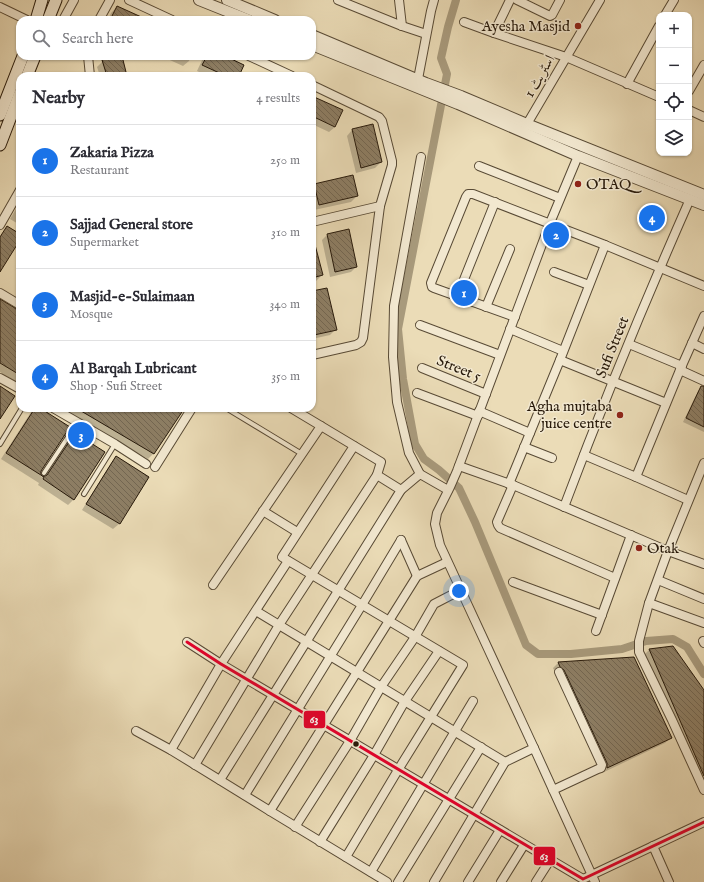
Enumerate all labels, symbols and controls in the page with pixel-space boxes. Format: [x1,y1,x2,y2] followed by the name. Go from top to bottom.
[656,12,692,156] map controls
[656,12,692,48] button: +
[16,16,316,60] search box
[481,17,571,36] place label: Ayesha Masjid
[573,21,583,31] marker: Ayesha Masjid
[30,27,52,49] icon: search
[62,29,133,48] text: Search here
[656,48,692,84] button: −
[520,52,559,101] street label: اسٹریٹ 1
[656,84,692,120] button: locate
[32,88,85,109] text: Nearby
[256,90,300,107] text: 4 results
[656,120,692,156] button: layers
[70,143,154,162] text: Zakaria Pizza
[43,152,47,169] text: 1
[270,152,300,169] text: 250 m
[70,162,129,179] text: Restaurant
[586,175,642,194] place label: OTAQ
[573,179,583,189] marker: OTAQ
[639,203,665,233] pin: 4
[70,215,193,234] text: Sajjad General store
[543,220,569,250] pin: 2
[42,224,48,241] text: 2
[271,224,300,241] text: 310 m
[70,234,139,251] text: Supermarket
[451,278,477,308] pin: 1
[70,287,195,306] text: Masjid-e-Sulaimaan
[43,296,47,313] text: 3
[270,296,300,313] text: 340 m
[70,306,113,323] text: Mosque
[592,314,633,381] street label: Sufi Street
[434,351,484,386] street label: Street 5
[70,359,197,378] text: Al Barqah Lubricant
[42,368,48,385] text: 4
[271,368,300,385] text: 350 m
[70,378,162,395] text: Shop · Sufi Street
[526,397,613,433] place label: Agha mujtaba juice centre
[615,410,625,420] marker: Agha mujtaba juice centre
[68,420,94,450] pin: 3
[647,539,680,558] place label: Otak
[634,543,644,553] marker: Otak
[449,581,469,601] your location
[303,710,326,729] line badge: 63
[310,713,318,727] text: 63
[351,739,361,749] unlabelled marker
[533,846,556,866] line badge: 63
[540,850,548,864] text: 63

